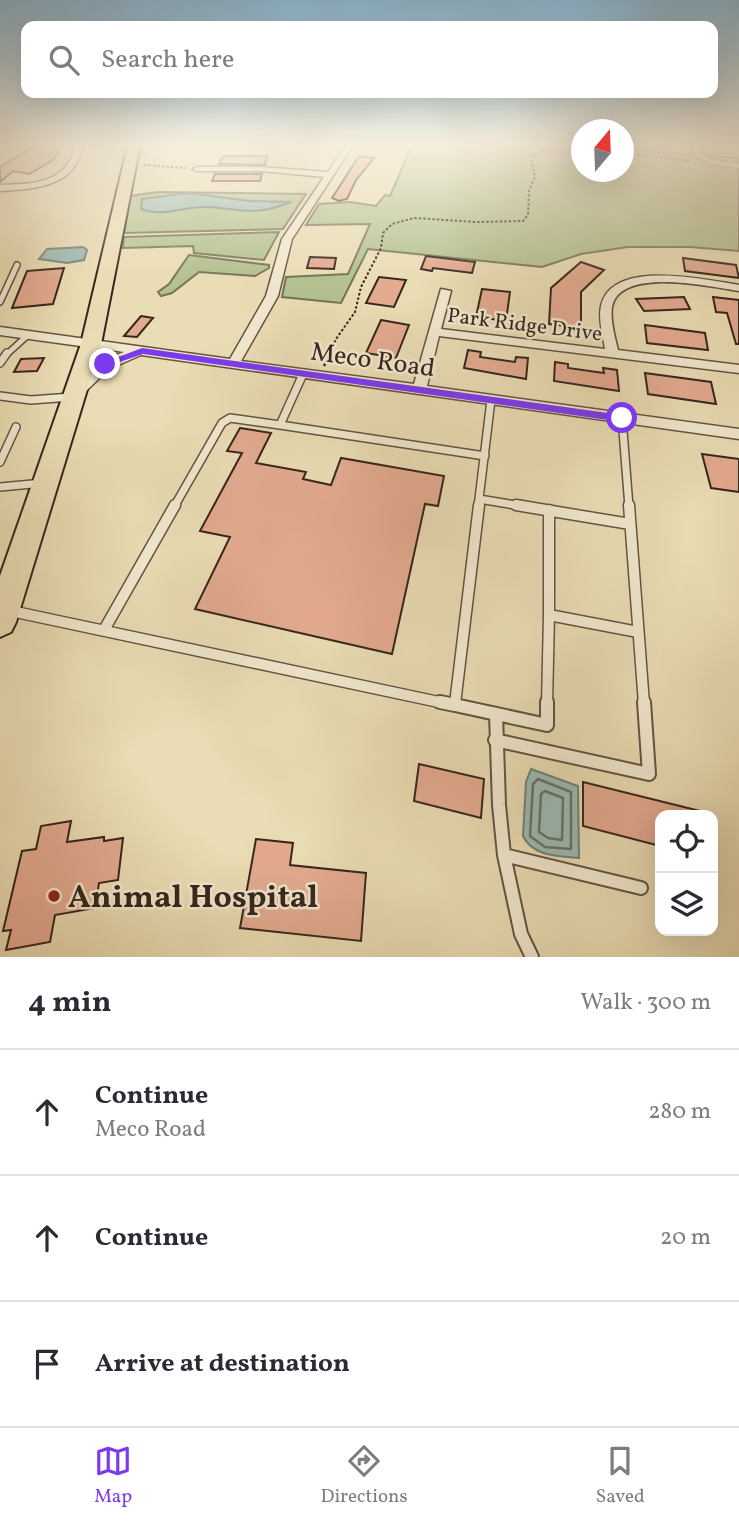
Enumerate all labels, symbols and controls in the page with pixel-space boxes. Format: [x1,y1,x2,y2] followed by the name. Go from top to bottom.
[21,21,718,98] search box
[45,41,83,79] icon: search
[101,42,234,78] text: Search here
[571,119,634,182] north arrow
[446,302,604,349] street label: Park Ridge Drive
[308,334,437,388] street label: Meco Road
[89,348,120,379] route end
[606,402,637,433] route start
[655,810,718,936] map controls
[655,810,718,873] button: locate
[655,873,718,936] button: layers
[68,877,318,921] place label: Animal Hospital
[46,888,62,904] marker: Animal Hospital
[28,982,112,1024] text: 4 min
[581,987,711,1019] text: Walk · 300 m
[95,1078,208,1114] text: Continue
[28,1093,66,1131] icon: ahead
[648,1096,711,1128] text: 280 m
[95,1114,206,1146] text: Meco Road
[28,1219,66,1257] icon: ahead
[95,1220,208,1256] text: Continue
[660,1222,711,1254] text: 20 m
[28,1345,66,1383] icon: arrive
[95,1346,350,1382] text: Arrive at destination
[94,1442,132,1510] tab: Map
[321,1442,408,1510] tab: Directions
[596,1442,645,1510] tab: Saved

